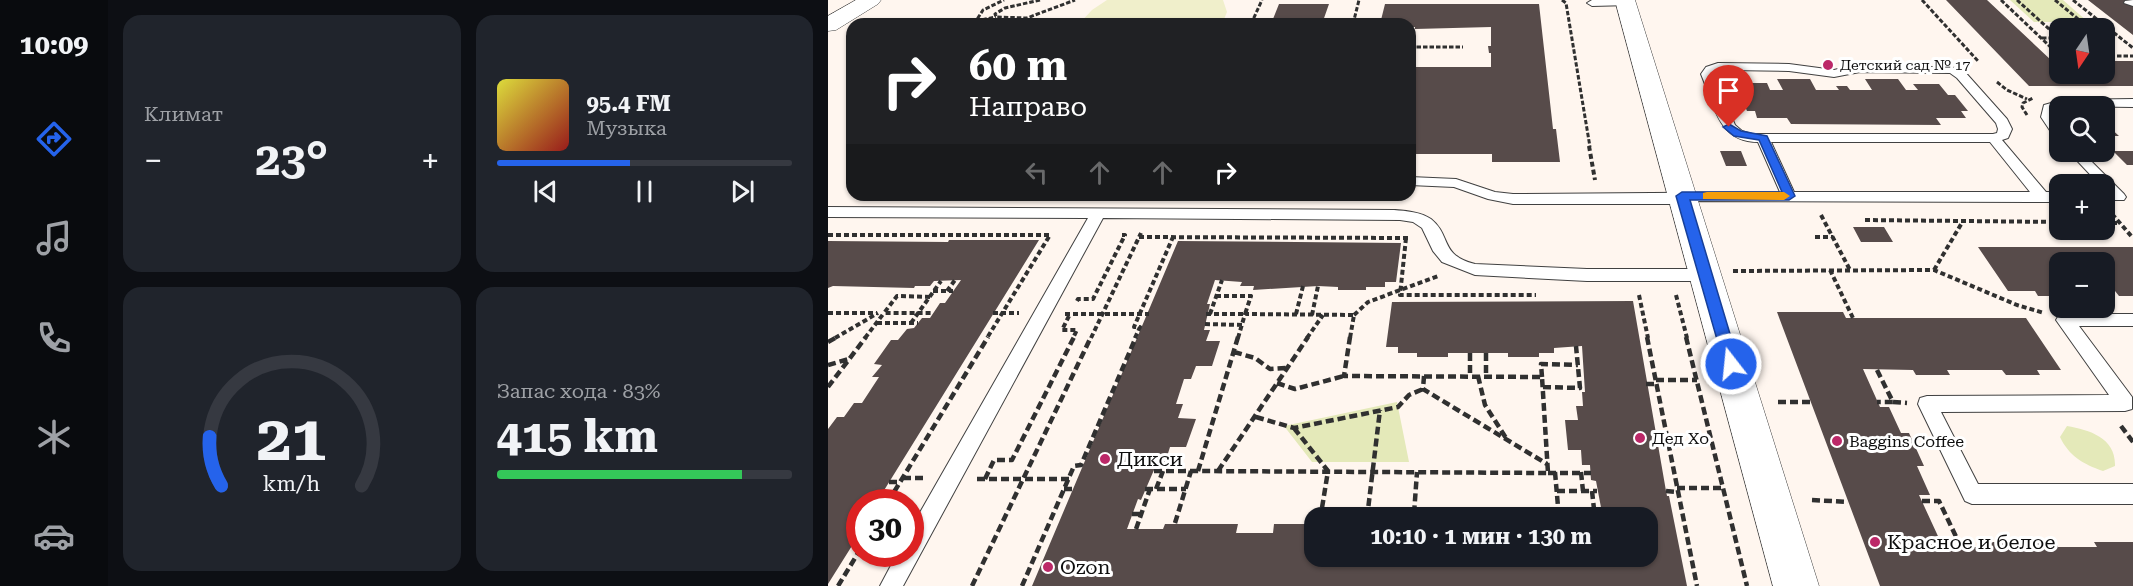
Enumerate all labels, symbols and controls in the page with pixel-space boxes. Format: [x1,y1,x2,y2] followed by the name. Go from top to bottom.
[2049,18,2115,84] north arrow
[2049,18,2115,318] map controls
[20,29,88,61] text: 10:09
[969,41,1067,90] text: 60 m
[870,42,948,120] icon: right
[1840,57,1970,73] place label: Детский сад № 17
[1821,58,1835,72] marker: Детский сад № 17
[1703,65,1754,127] pin
[1712,74,1745,107] icon: arrive
[587,91,671,116] text: 95.4 FM
[969,91,1087,123] text: Направо
[2049,96,2115,162] button: search
[144,102,223,126] text: Климат
[587,116,667,140] text: Музыка
[33,118,75,160] icon: directions
[255,133,328,186] text: 23°
[144,141,162,180] text: −
[421,141,440,180] text: +
[1020,156,1053,189] icon: left
[1083,156,1116,189] icon: ahead
[1146,156,1179,189] icon: ahead
[1209,156,1242,189] icon: right
[2049,174,2115,240] button: +
[529,175,562,208] icon: previous
[628,175,661,208] icon: pause
[726,175,759,208] icon: next
[33,217,75,259] icon: music
[2049,252,2115,318] button: −
[33,317,75,359] icon: phone
[1699,332,1763,396] position arrow
[497,379,660,403] text: Запас хода · 83%
[257,402,327,475] text: 21
[497,410,658,463] text: 415 km
[33,416,75,458] icon: climate
[1652,429,1709,448] place label: Дед Хо
[1633,431,1647,445] marker: Дед Хо
[1849,432,1964,451] place label: Baggins Coffee
[1830,434,1844,448] marker: Baggins Coffee
[1117,447,1183,471] place label: Дикси
[1098,452,1112,466] marker: Дикси
[263,471,321,496] text: km/h
[846,489,924,567] speed limit sign: 30
[33,515,75,557] icon: car
[1370,524,1592,549] text: 10:10 · 1 мин · 130 m
[1887,530,2055,554] place label: Крaсное и белoе
[1868,535,1882,549] marker: Крaсное и белoе
[1060,555,1111,579] place label: Ozon
[1041,560,1055,574] marker: Ozon

